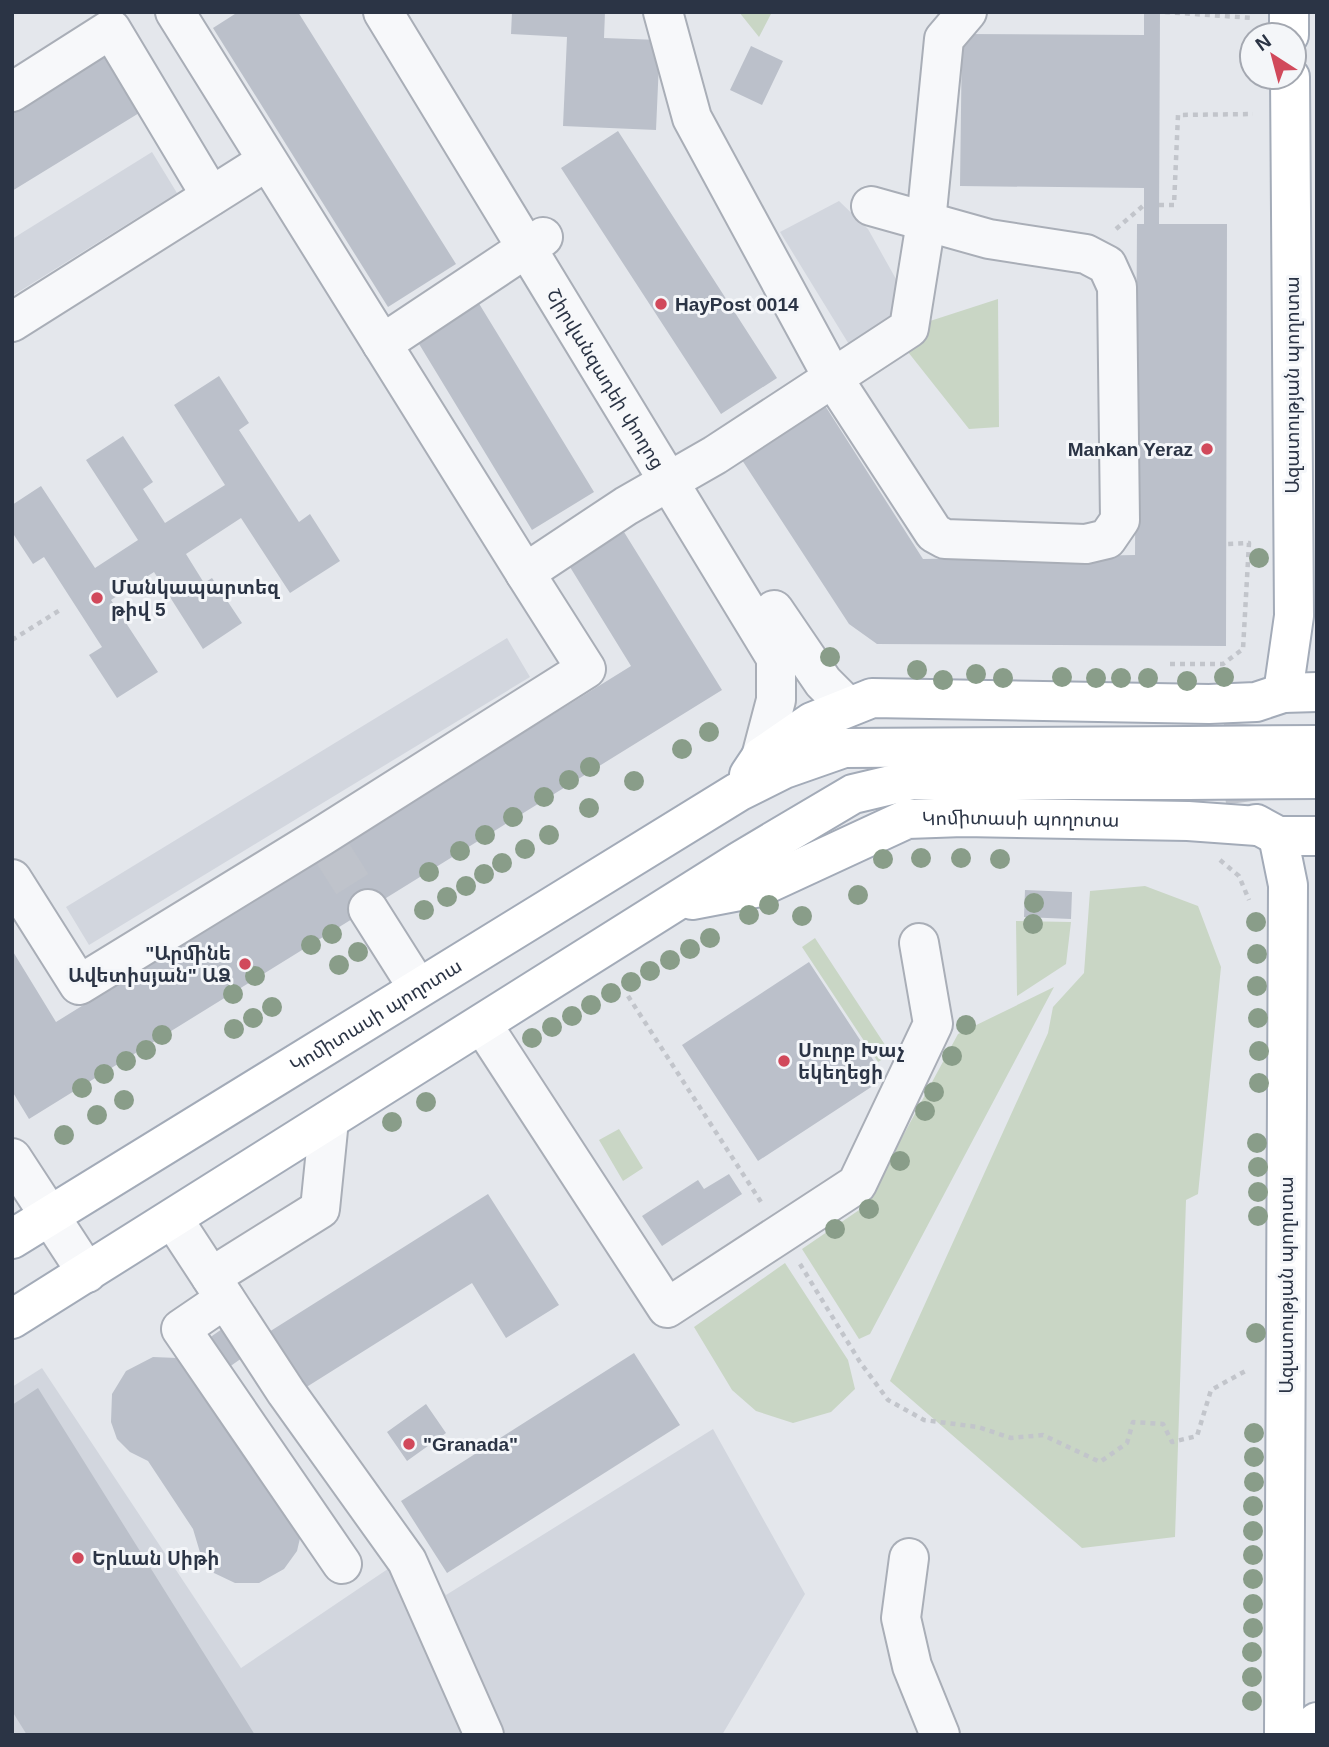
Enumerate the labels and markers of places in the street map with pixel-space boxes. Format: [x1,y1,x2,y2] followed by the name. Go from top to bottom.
[675,294,799,315] place label: HayPost 0014
[653,296,669,312] marker: HayPost 0014
[1068,439,1193,460] place label: Mankan Yeraz
[1199,441,1215,457] marker: Mankan Yeraz
[111,577,280,621] place label: Մանկապարտեզ թիվ 5
[89,590,105,606] marker: Մանկապարտեզ թիվ 5
[68,943,231,987] place label: "Արմինե Ավետիսյան" ԱՁ
[237,956,253,972] marker: "Արմինե Ավետիսյան" ԱՁ
[798,1040,904,1084] place label: Սուրբ Խաչ եկեղեցի
[776,1053,792,1069] marker: Սուրբ Խաչ եկեղեցի
[423,1434,518,1455] place label: "Granada"
[401,1436,417,1452] marker: "Granada"
[92,1548,219,1570] place label: Երևան Սիթի
[70,1550,86,1566] marker: Երևան Սիթի

